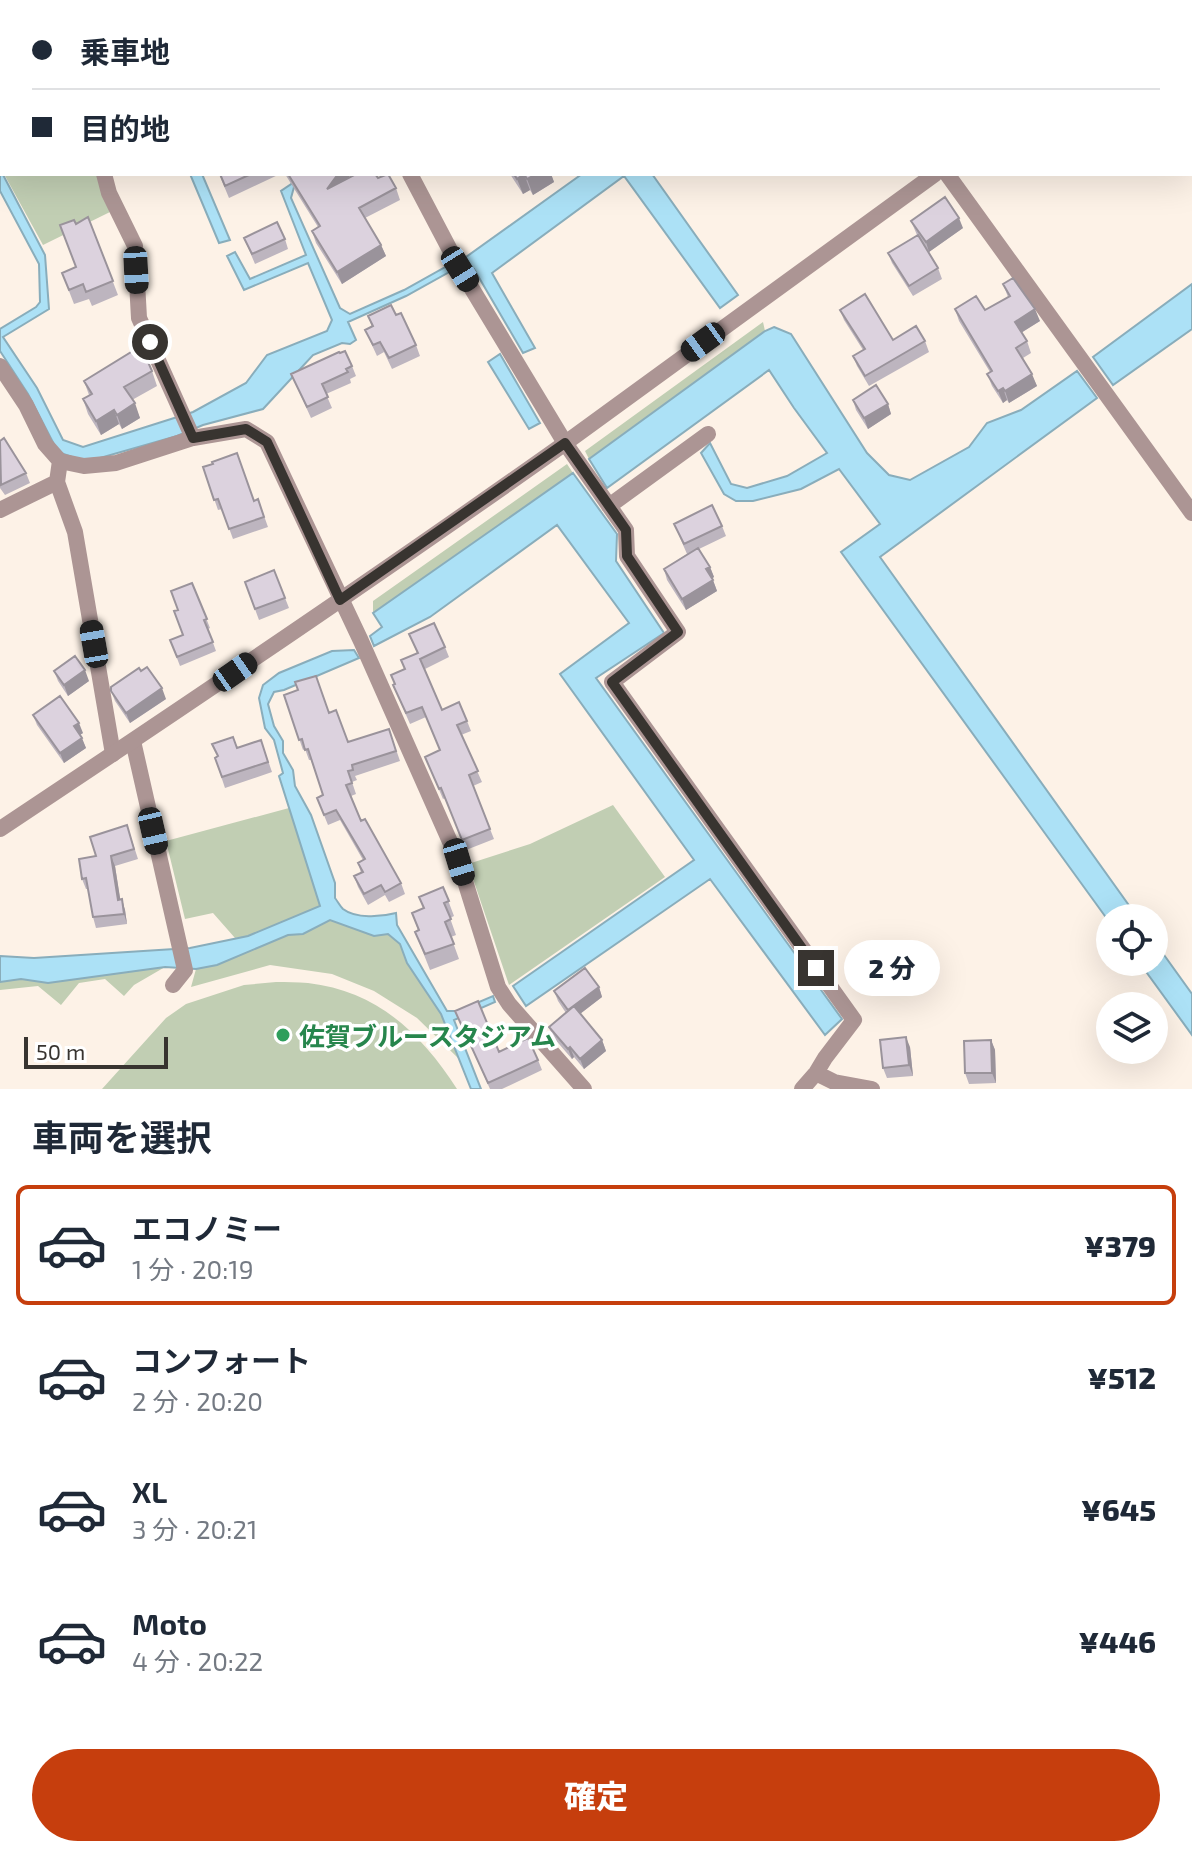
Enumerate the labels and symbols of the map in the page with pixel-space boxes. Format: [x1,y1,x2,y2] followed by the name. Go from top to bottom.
[437,242,483,296] car
[123,245,149,295] car
[677,318,729,366] car
[132,324,168,360] route start
[78,618,110,670] car
[208,648,262,696] car
[136,805,170,857] car
[441,836,477,888] car
[844,940,940,996] callout: 2 分
[798,950,834,986] route end
[299,1020,556,1051] place label: 佐賀ブルースタジアム
[274,1026,292,1044] marker: 佐賀ブルースタジアム
[24,1033,168,1069] scale bar

